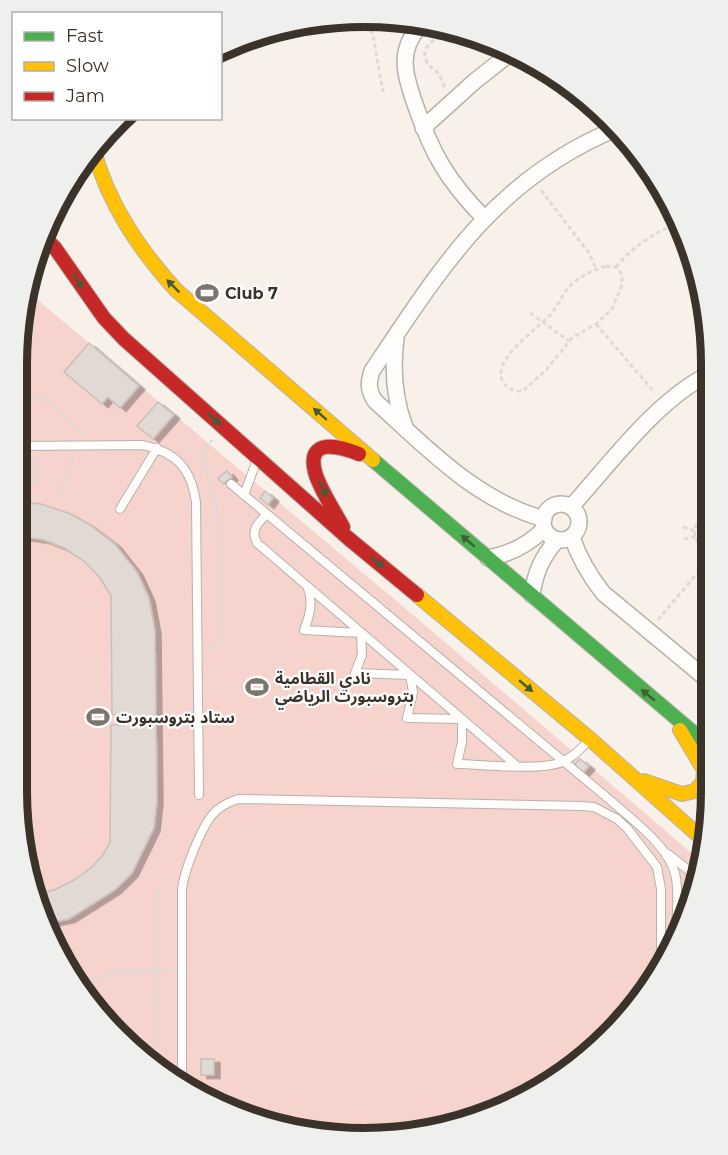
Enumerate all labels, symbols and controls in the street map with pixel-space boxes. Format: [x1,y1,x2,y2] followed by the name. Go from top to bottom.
[12,12,222,120] legend
[66,25,104,47] text: Fast
[66,55,109,77] text: Slow
[65,85,105,107] text: Jam
[72,273,83,289] one-way arrow
[166,278,180,293] one-way arrow
[194,280,220,306] sports icon: Club 7
[225,284,278,303] place label: Club 7
[313,408,328,421] one-way arrow
[206,412,221,425] one-way arrow
[319,480,328,497] one-way arrow
[461,535,476,548] one-way arrow
[369,555,384,567] one-way arrow
[275,669,414,710] place label: نادي القطامية بتروسبورت الرياضي
[244,674,270,700] sports icon: نادي القطامية بتروسبورت الرياضي
[519,680,534,692] one-way arrow
[640,688,656,701] one-way arrow
[85,704,111,730] sports icon: ستاد بتروسبورت
[116,708,235,727] place label: ستاد بتروسبورت

